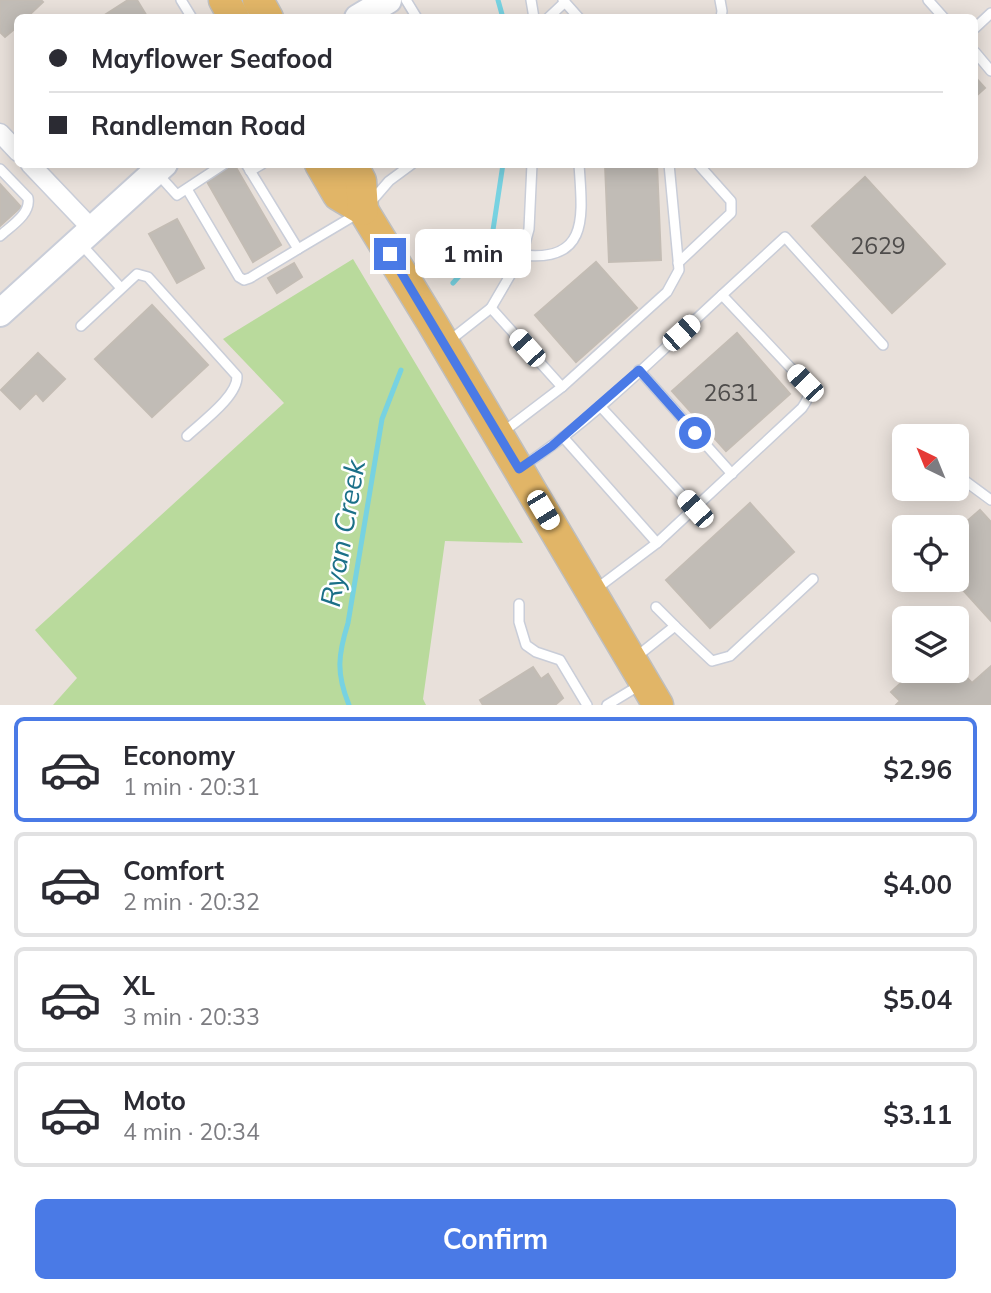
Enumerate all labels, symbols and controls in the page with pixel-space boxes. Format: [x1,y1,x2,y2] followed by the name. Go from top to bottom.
[91,42,333,75] text: Mayflower Seafood
[91,109,306,142] text: Randleman Road
[414,230,530,278] callout: 1 min
[850,231,906,260] house number: 2629
[374,238,406,270] route end
[443,239,503,268] text: 1 min
[659,311,704,355] car
[506,325,549,371] car
[783,361,828,405] car
[703,378,759,407] house number: 2631
[679,417,711,449] route start
[892,424,970,500] north arrow
[892,424,969,683] map controls
[312,455,372,609] water label: Ryan Creek
[674,486,717,532] car
[524,487,563,533] car
[892,515,969,592] button: locate
[892,606,969,683] button: layers
[39,738,102,801] icon: car
[123,739,235,772] text: Economy
[883,753,952,786] text: $2.96
[123,772,260,801] text: 1 min · 20:31
[39,853,102,916] icon: car
[123,854,224,887] text: Comfort
[883,868,952,901] text: $4.00
[123,887,260,916] text: 2 min · 20:32
[39,968,102,1031] icon: car
[123,969,155,1002] text: XL
[883,983,952,1016] text: $5.04
[123,1002,260,1031] text: 3 min · 20:33
[39,1083,102,1146] icon: car
[123,1084,186,1117] text: Moto
[883,1098,952,1131] text: $3.11
[123,1117,260,1146] text: 4 min · 20:34
[35,1199,956,1279] button: Confirm

